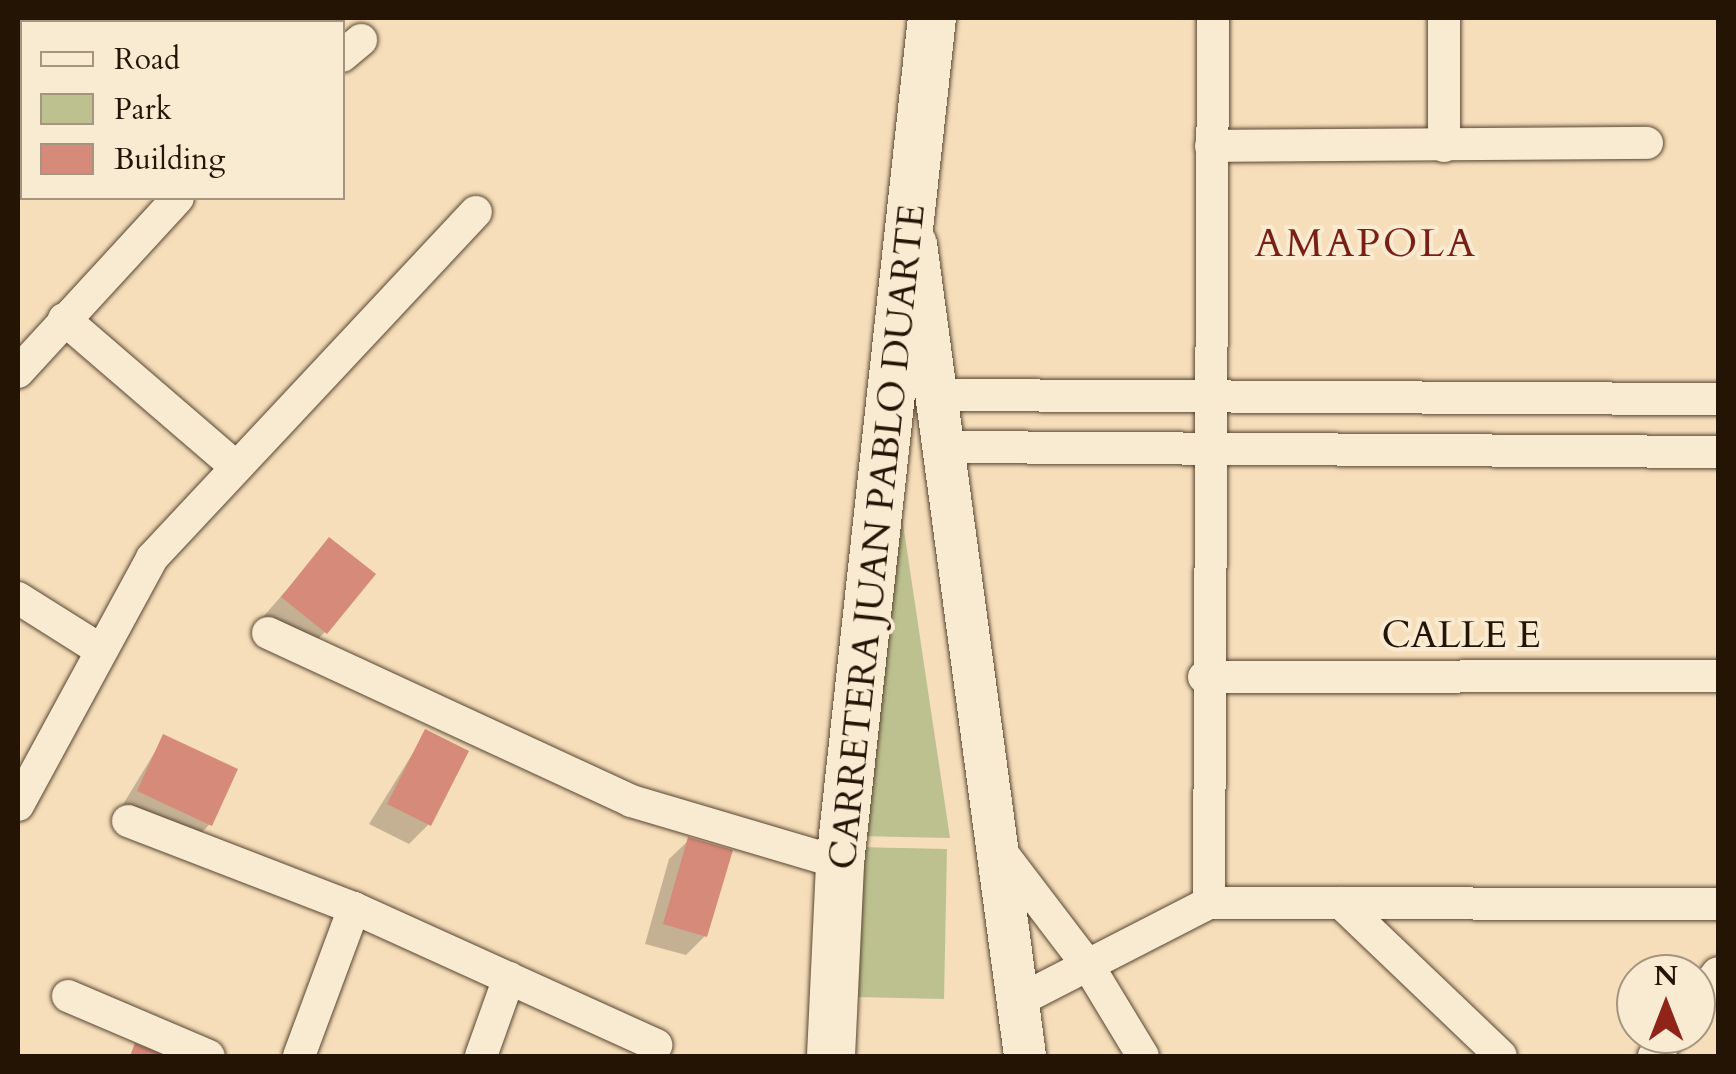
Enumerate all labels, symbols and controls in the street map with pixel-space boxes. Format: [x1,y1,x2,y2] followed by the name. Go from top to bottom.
[20,20,345,200] legend
[114,39,180,80] text: Road
[114,89,172,130] text: Park
[114,139,225,180] text: Building
[820,202,936,872] street label: CARRETERA JUAN PABLO DUARTE
[1255,220,1477,268] district label: AMAPOLA
[1381,613,1541,659] street label: CALLE E
[1616,954,1716,1054] north arrow
[1654,957,1678,995] text: N

